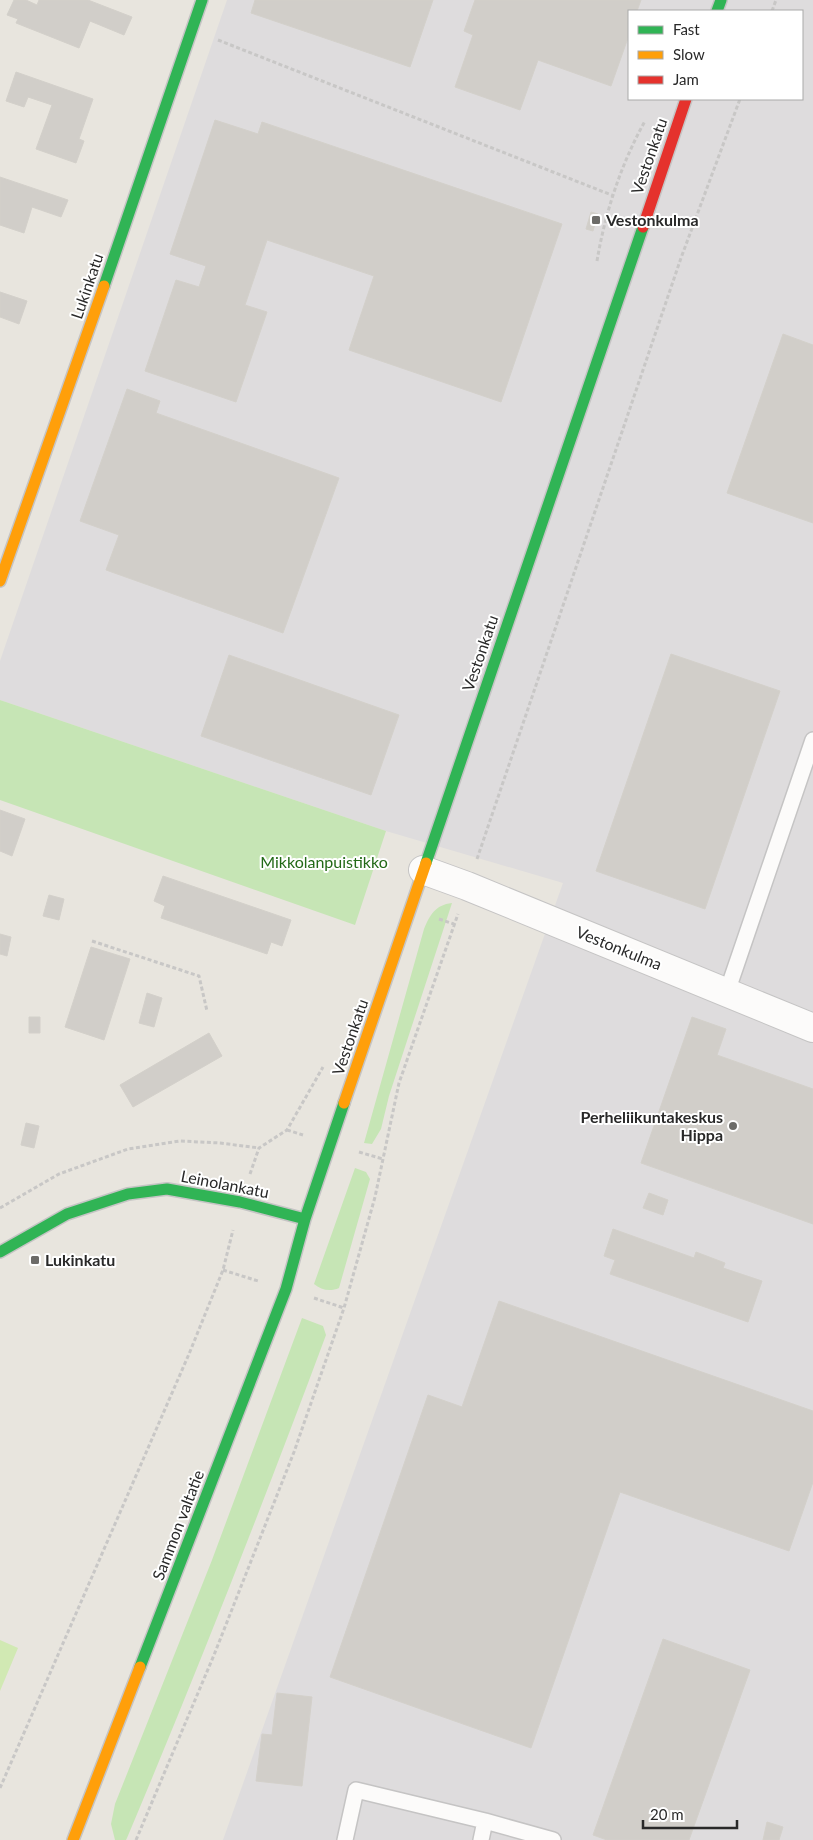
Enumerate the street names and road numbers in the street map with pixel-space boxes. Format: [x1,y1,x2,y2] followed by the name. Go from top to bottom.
[627,115,670,196] street label: Vestonkatu
[66,250,107,321] street label: Lukinkatu
[458,612,501,693] street label: Vestonkatu
[574,922,665,973] street label: Vestonkulma
[328,996,371,1077] street label: Vestonkatu
[179,1166,271,1201] street label: Leinolankatu
[148,1467,207,1582] street label: Sammon valtatie

